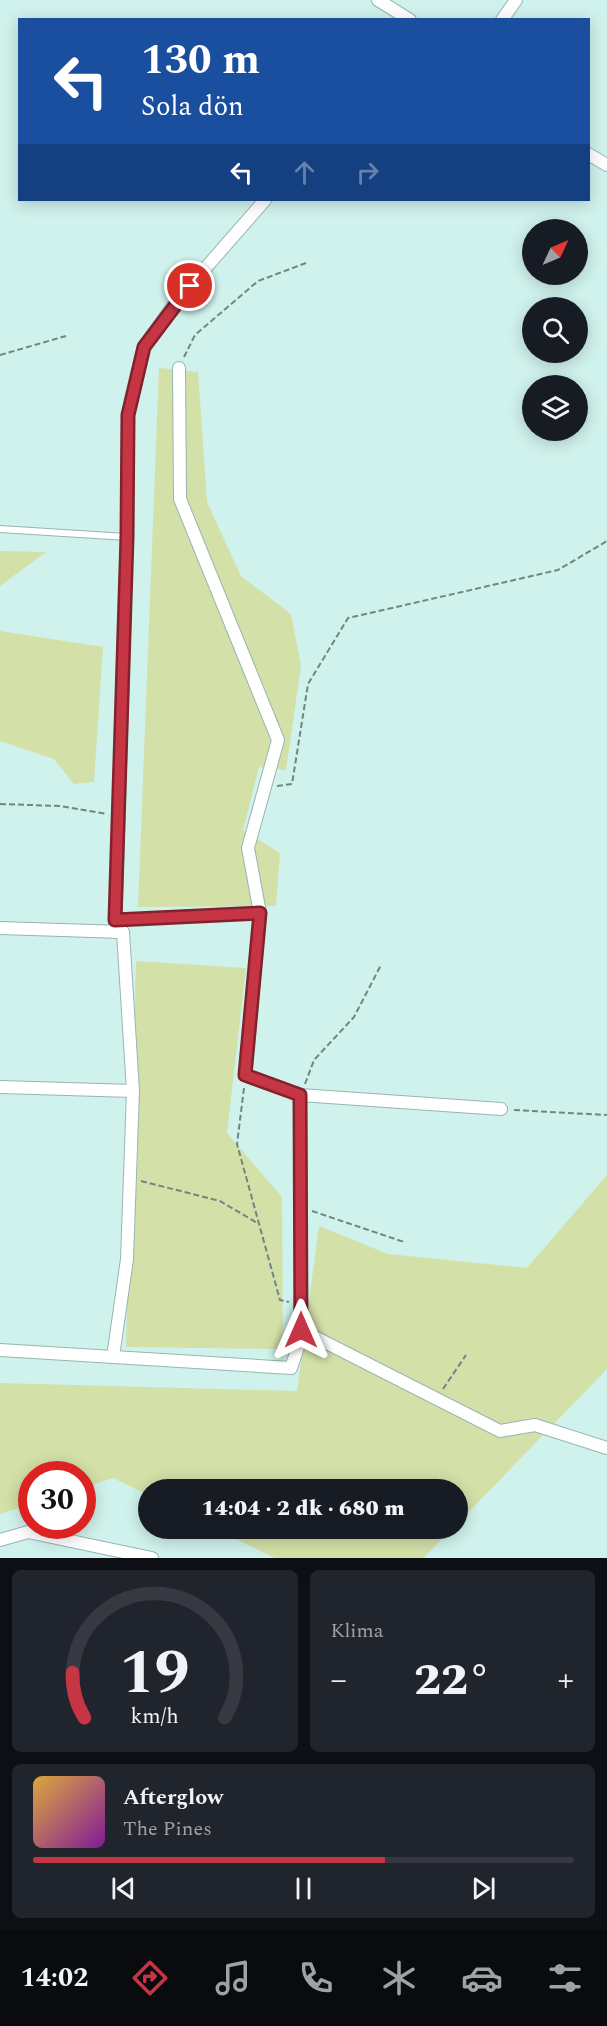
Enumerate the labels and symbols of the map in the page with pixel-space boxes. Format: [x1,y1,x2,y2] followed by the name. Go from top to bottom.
[522,219,588,285] north arrow
[164,260,215,311] pin
[269,1298,333,1362] position arrow
[18,1461,96,1539] speed limit sign: 30

